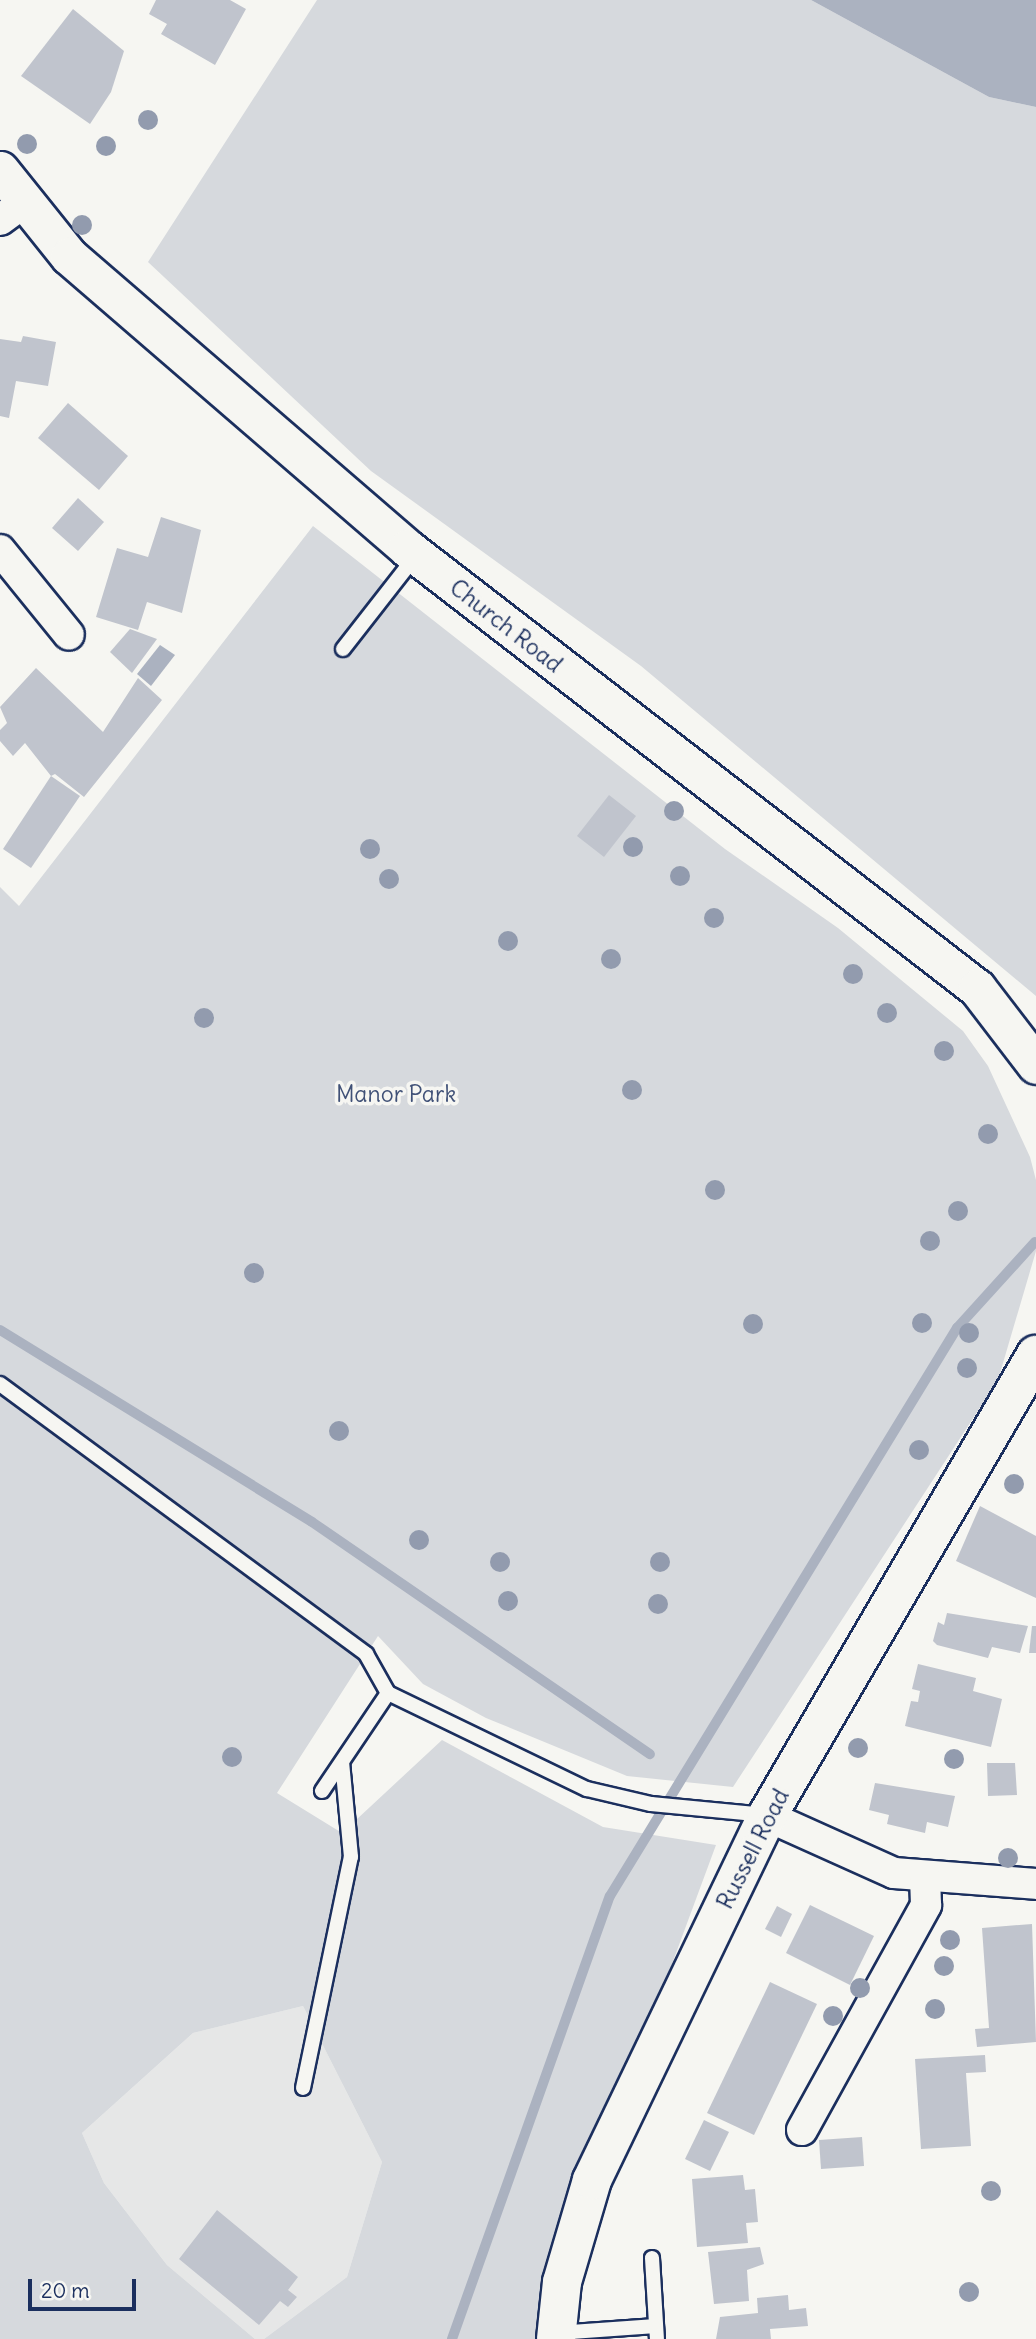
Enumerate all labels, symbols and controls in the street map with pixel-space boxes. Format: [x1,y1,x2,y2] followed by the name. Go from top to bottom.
[444,573,568,679] street label: Church Road
[336,1080,456,1108] park label: Manor Park
[711,1784,795,1914] street label: Russell Road
[32,2266,140,2310] scale bar
[41,2277,90,2304] text: 20 m

